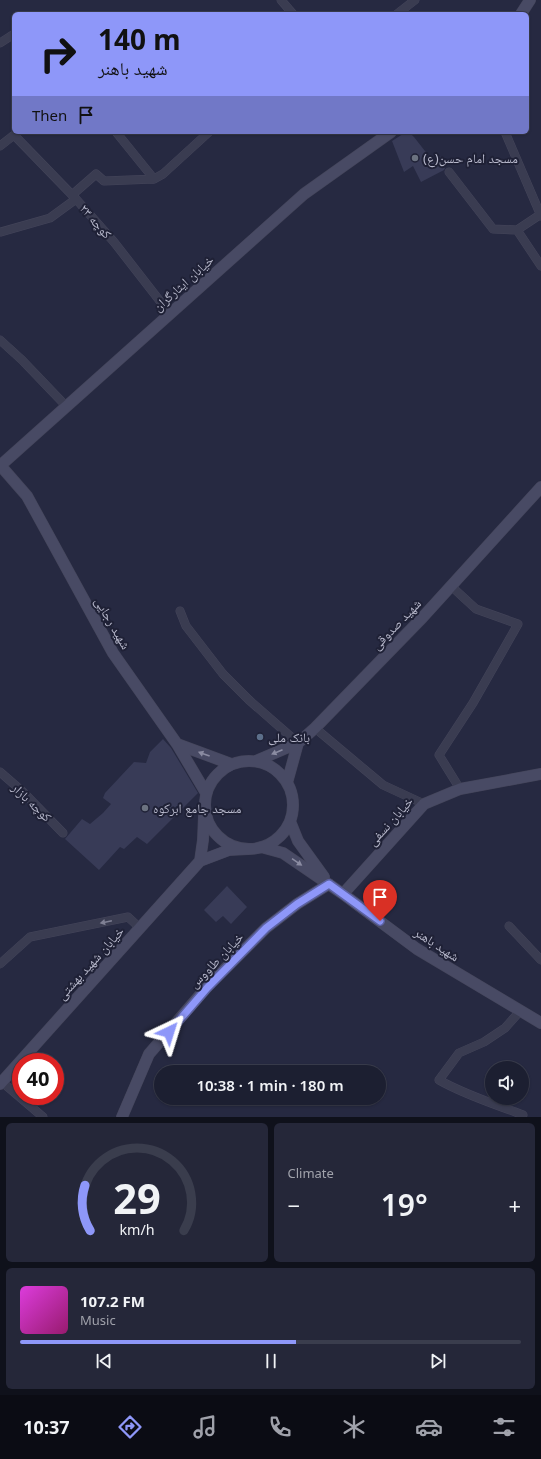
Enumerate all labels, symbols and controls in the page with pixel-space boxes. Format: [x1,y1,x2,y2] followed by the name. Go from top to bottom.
[98,20,181,58] text: 140 m
[32,28,84,80] icon: right
[98,56,168,80] text: شهید باهنر
[75,104,97,126] icon: arrive
[32,105,67,125] text: Then
[423,149,518,168] place label: مسجد امام حسن(ع)
[410,153,420,163] marker: مسجد امام حسن(ع)
[76,200,117,243] street label: کوچه ۲۳
[149,251,217,315] street label: خیابان ایثارگران
[91,594,135,652] street label: شهید رجایی
[367,595,425,653] street label: شهید صدوقی
[268,728,310,746] place label: بانک ملی
[255,732,265,742] marker: بانک ملی
[272,749,283,755] one-way arrow
[198,751,210,757] one-way arrow
[7,778,56,826] street label: کوچه بازار
[363,793,417,849] street label: خیابان نسفی
[153,799,242,818] place label: مسجد جامع ابرکوه
[140,803,150,813] marker: مسجد جامع ابرکوه
[291,858,302,866] one-way arrow
[363,880,397,921] pin
[369,886,391,908] icon: arrive
[100,919,112,925] one-way arrow
[410,922,463,965] street label: شهید باهنر
[52,923,128,1003] street label: خیابان شهید بهشتی
[185,928,247,992] street label: خیابان طاووس
[148,1011,190,1053] position arrow
[12,1053,64,1105] speed limit sign: 40
[485,1061,529,1105] map controls
[485,1061,529,1105] button: sound
[196,1075,344,1095] text: 10:38 · 1 min · 180 m
[288,1164,334,1182] text: Climate
[113,1169,161,1225] text: 29
[381,1184,428,1225] text: 19°
[288,1190,300,1220] text: −
[508,1190,521,1220] text: +
[119,1219,154,1238] text: km/h
[80,1291,145,1311] text: 107.2 FM
[80,1311,116,1329] text: Music
[93,1350,115,1372] icon: previous
[260,1350,282,1372] icon: pause
[427,1350,449,1372] icon: next
[116,1413,144,1441] icon: directions
[191,1413,219,1441] icon: music
[266,1413,294,1441] icon: phone
[340,1413,368,1441] icon: climate
[415,1413,443,1441] icon: car
[490,1413,518,1441] icon: filters
[23,1415,70,1439] text: 10:37

